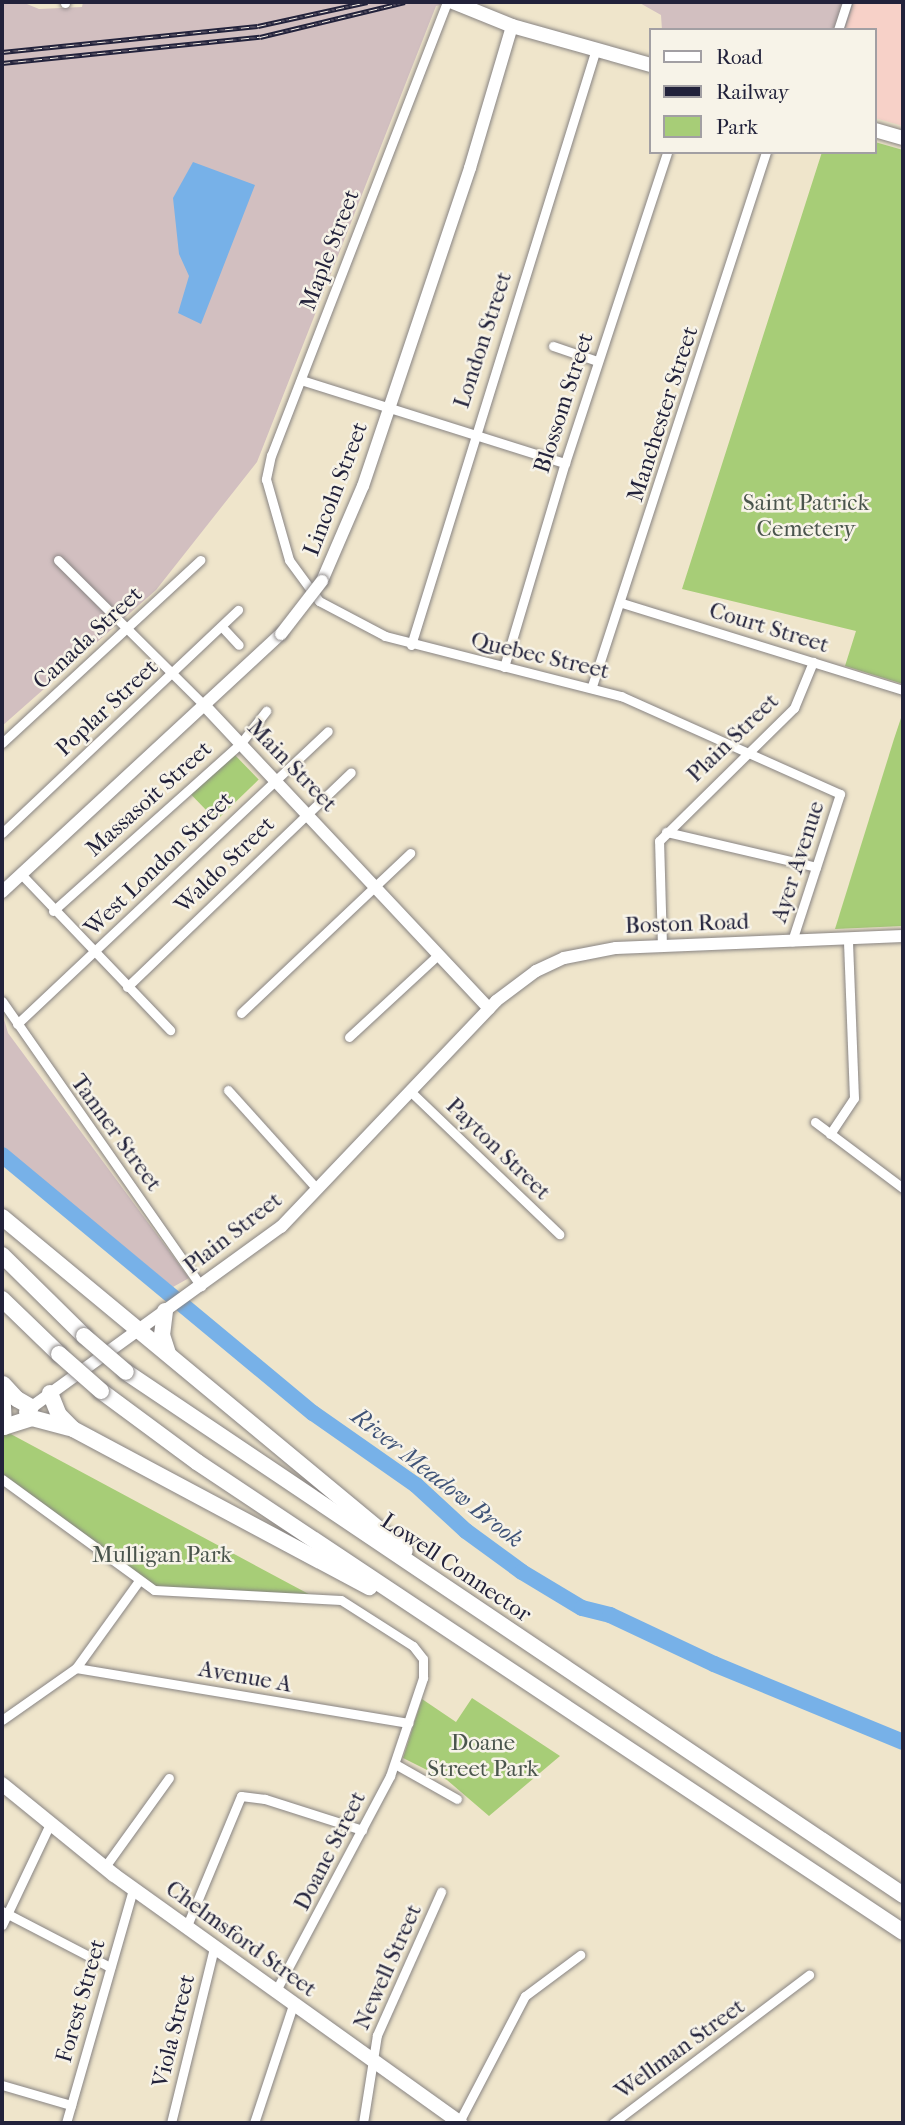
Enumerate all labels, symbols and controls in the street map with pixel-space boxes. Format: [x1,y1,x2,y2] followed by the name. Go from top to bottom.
[650,28,877,154] legend
[716,45,763,69] text: Road
[716,80,789,104] text: Railway
[716,115,758,139] text: Park
[294,186,366,314] street label: Maple Street
[448,268,518,412] street label: London Street
[622,323,704,505] street label: Manchester Street
[528,329,600,477] street label: Blossom Street
[298,418,374,560] street label: Lincoln Street
[743,489,869,543] park label: Saint Patrick Cemetery
[28,581,148,695] street label: Canada Street
[706,597,832,659] street label: Court Street
[468,627,612,685] street label: Quebec Street
[50,654,164,762] street label: Poplar Street
[681,688,785,788] street label: Plain Street
[241,714,343,818] street label: Main Street
[80,735,218,863] street label: Massasoit Street
[79,786,239,942] street label: West London Street
[765,798,831,926] street label: Ayer Avenue
[169,811,281,919] street label: Waldo Street
[624,908,750,940] street label: Boston Road
[64,1069,168,1197] street label: Tanner Street
[440,1092,556,1206] street label: Payton Street
[179,1186,287,1280] street label: Plain Street
[345,1402,529,1554] water label: River Meadow Brook
[376,1508,536,1628] street label: Lowell Connector
[92,1541,232,1569] park label: Mulligan Park
[196,1655,294,1699] street label: Avenue A
[427,1729,539,1783] park label: Doane Street Park
[288,1787,372,1915] street label: Doane Street
[160,1875,322,2003] street label: Chelmsford Street
[348,1900,428,2034] street label: Newell Street
[50,1936,112,2066] street label: Forest Street
[147,1972,201,2090] street label: Viola Street
[610,1993,750,2105] street label: Wellman Street

